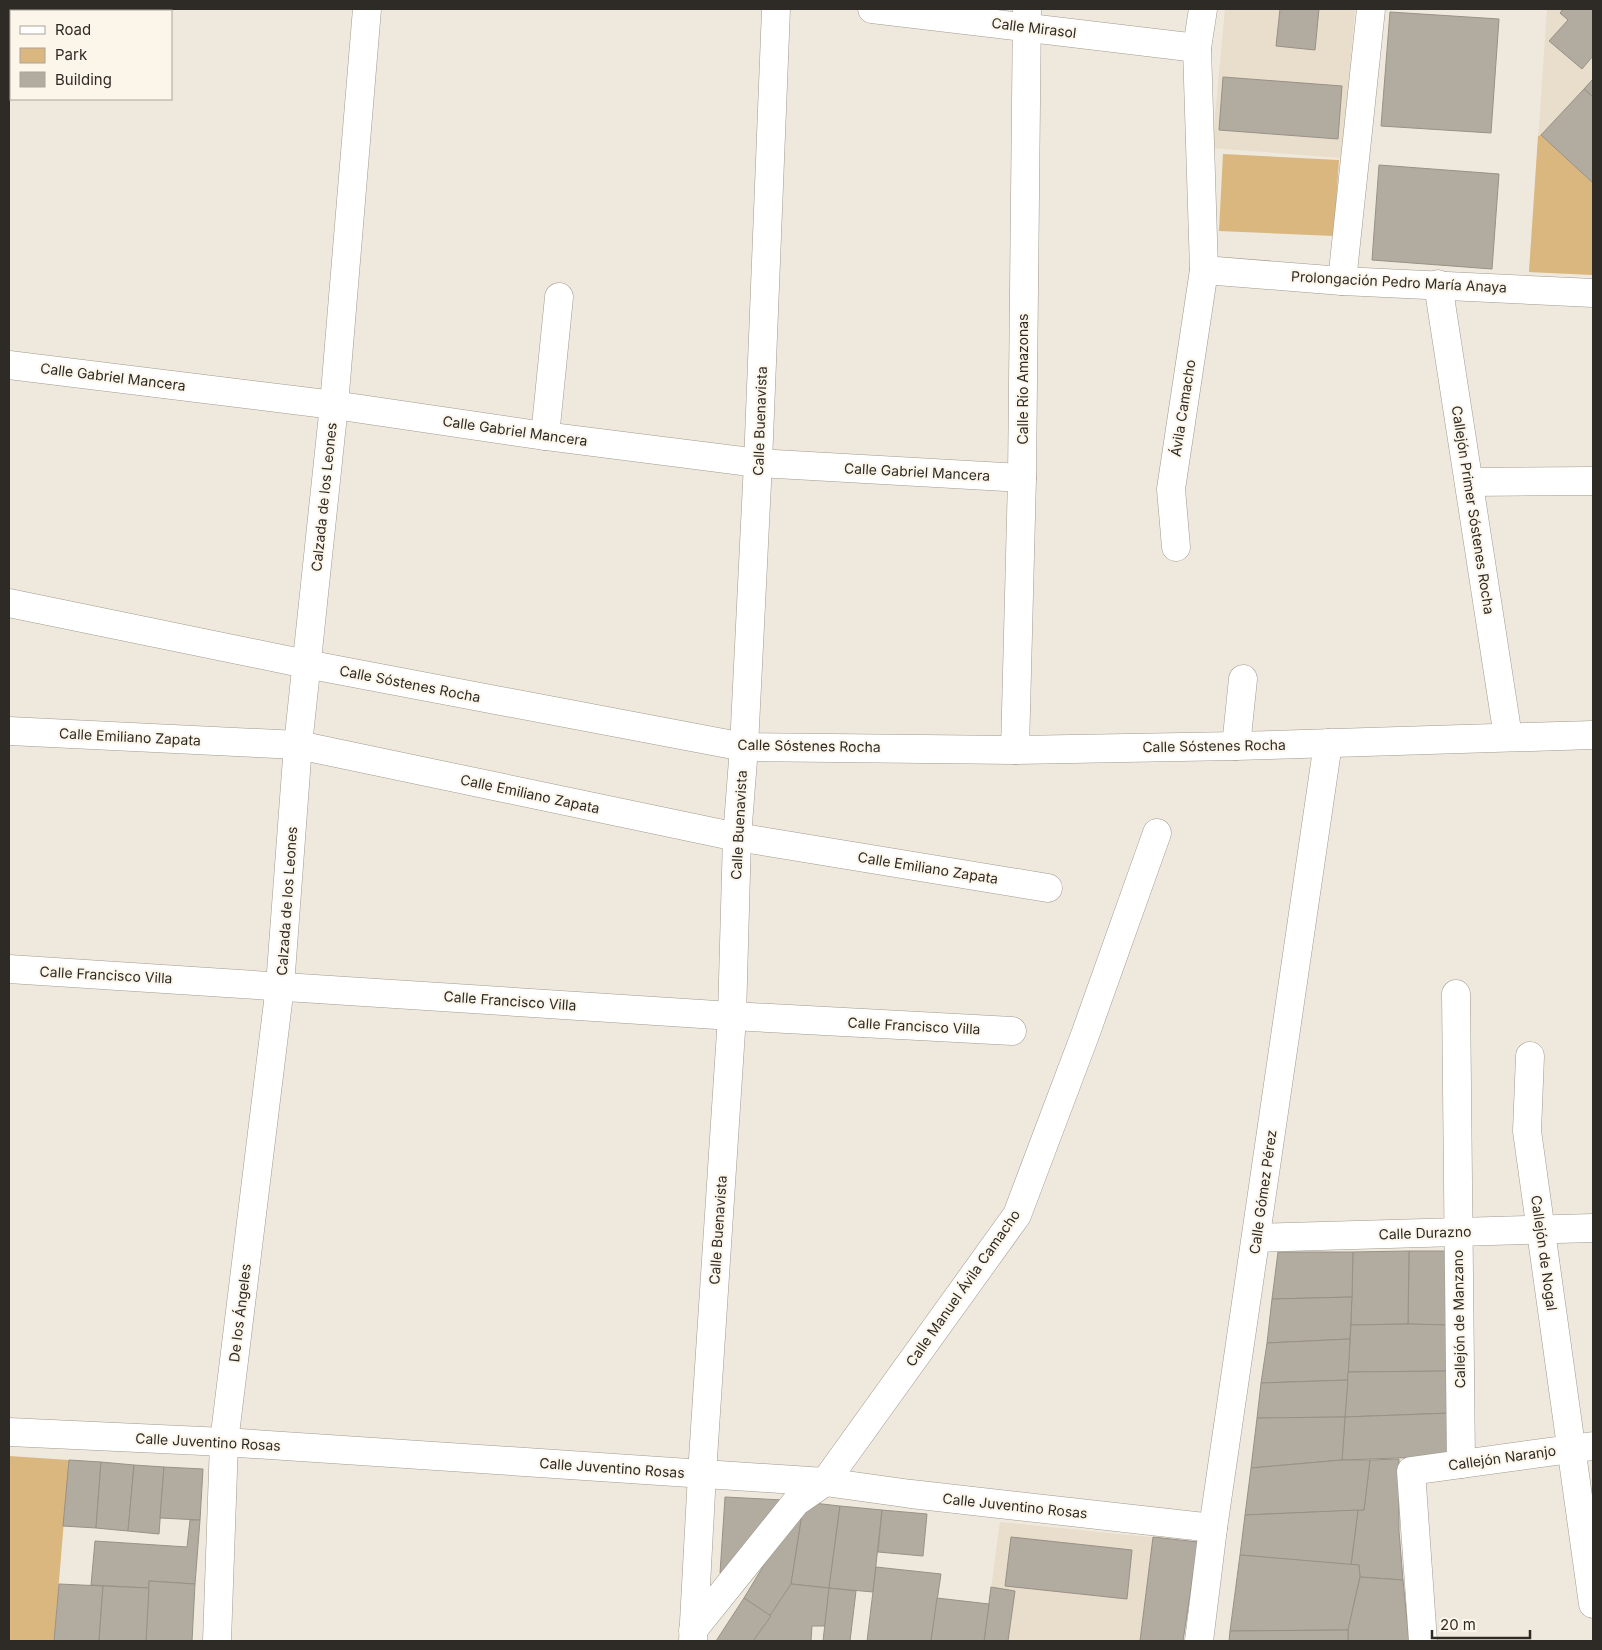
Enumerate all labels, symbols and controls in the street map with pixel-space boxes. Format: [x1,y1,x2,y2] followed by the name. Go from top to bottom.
[10,10,172,100] legend
[991,14,1077,41] street label: Calle Mirasol
[55,20,91,39] text: Road
[55,45,88,64] text: Park
[55,70,112,89] text: Building
[1291,267,1507,296] street label: Prolongación Pedro María Anaya
[1014,314,1031,444] street label: Calle Río Amazonas
[1166,358,1199,458] street label: Ávila Camacho
[39,359,187,394] street label: Calle Gabriel Mancera
[749,366,770,476] street label: Calle Buenavista
[1449,404,1498,615] street label: Callejón Primer Sóstenes Rocha
[441,412,589,449] street label: Calle Gabriel Mancera
[307,422,340,572] street label: Calzada de los Leones
[844,459,991,484] street label: Calle Gabriel Mancera
[338,661,482,706] street label: Calle Sóstenes Rocha
[59,724,201,749] street label: Calle Emiliano Zapata
[737,736,881,755] street label: Calle Sóstenes Rocha
[1142,736,1286,755] street label: Calle Sóstenes Rocha
[459,770,601,817] street label: Calle Emiliano Zapata
[727,770,750,880] street label: Calle Buenavista
[273,826,300,976] street label: Calzada de los Leones
[857,848,1000,887] street label: Calle Emiliano Zapata
[39,963,173,986] street label: Calle Francisco Villa
[443,987,577,1014] street label: Calle Francisco Villa
[847,1014,981,1037] street label: Calle Francisco Villa
[1245,1129,1280,1255] street label: Calle Gómez Pérez
[705,1175,730,1285] street label: Calle Buenavista
[1528,1194,1561,1312] street label: Callejón de Nogal
[902,1206,1023,1369] street label: Calle Manuel Ávila Camacho
[1378,1222,1472,1243] street label: Calle Durazno
[1449,1249,1468,1389] street label: Callejón de Manzano
[225,1263,254,1363] street label: De los Ángeles
[135,1429,281,1454] street label: Calle Juventino Rosas
[1447,1442,1557,1473] street label: Callejón Naranjo
[539,1454,685,1481] street label: Calle Juventino Rosas
[942,1489,1088,1522] street label: Calle Juventino Rosas
[1432,1608,1530,1640] scale bar
[1440,1615,1476,1634] text: 20 m

